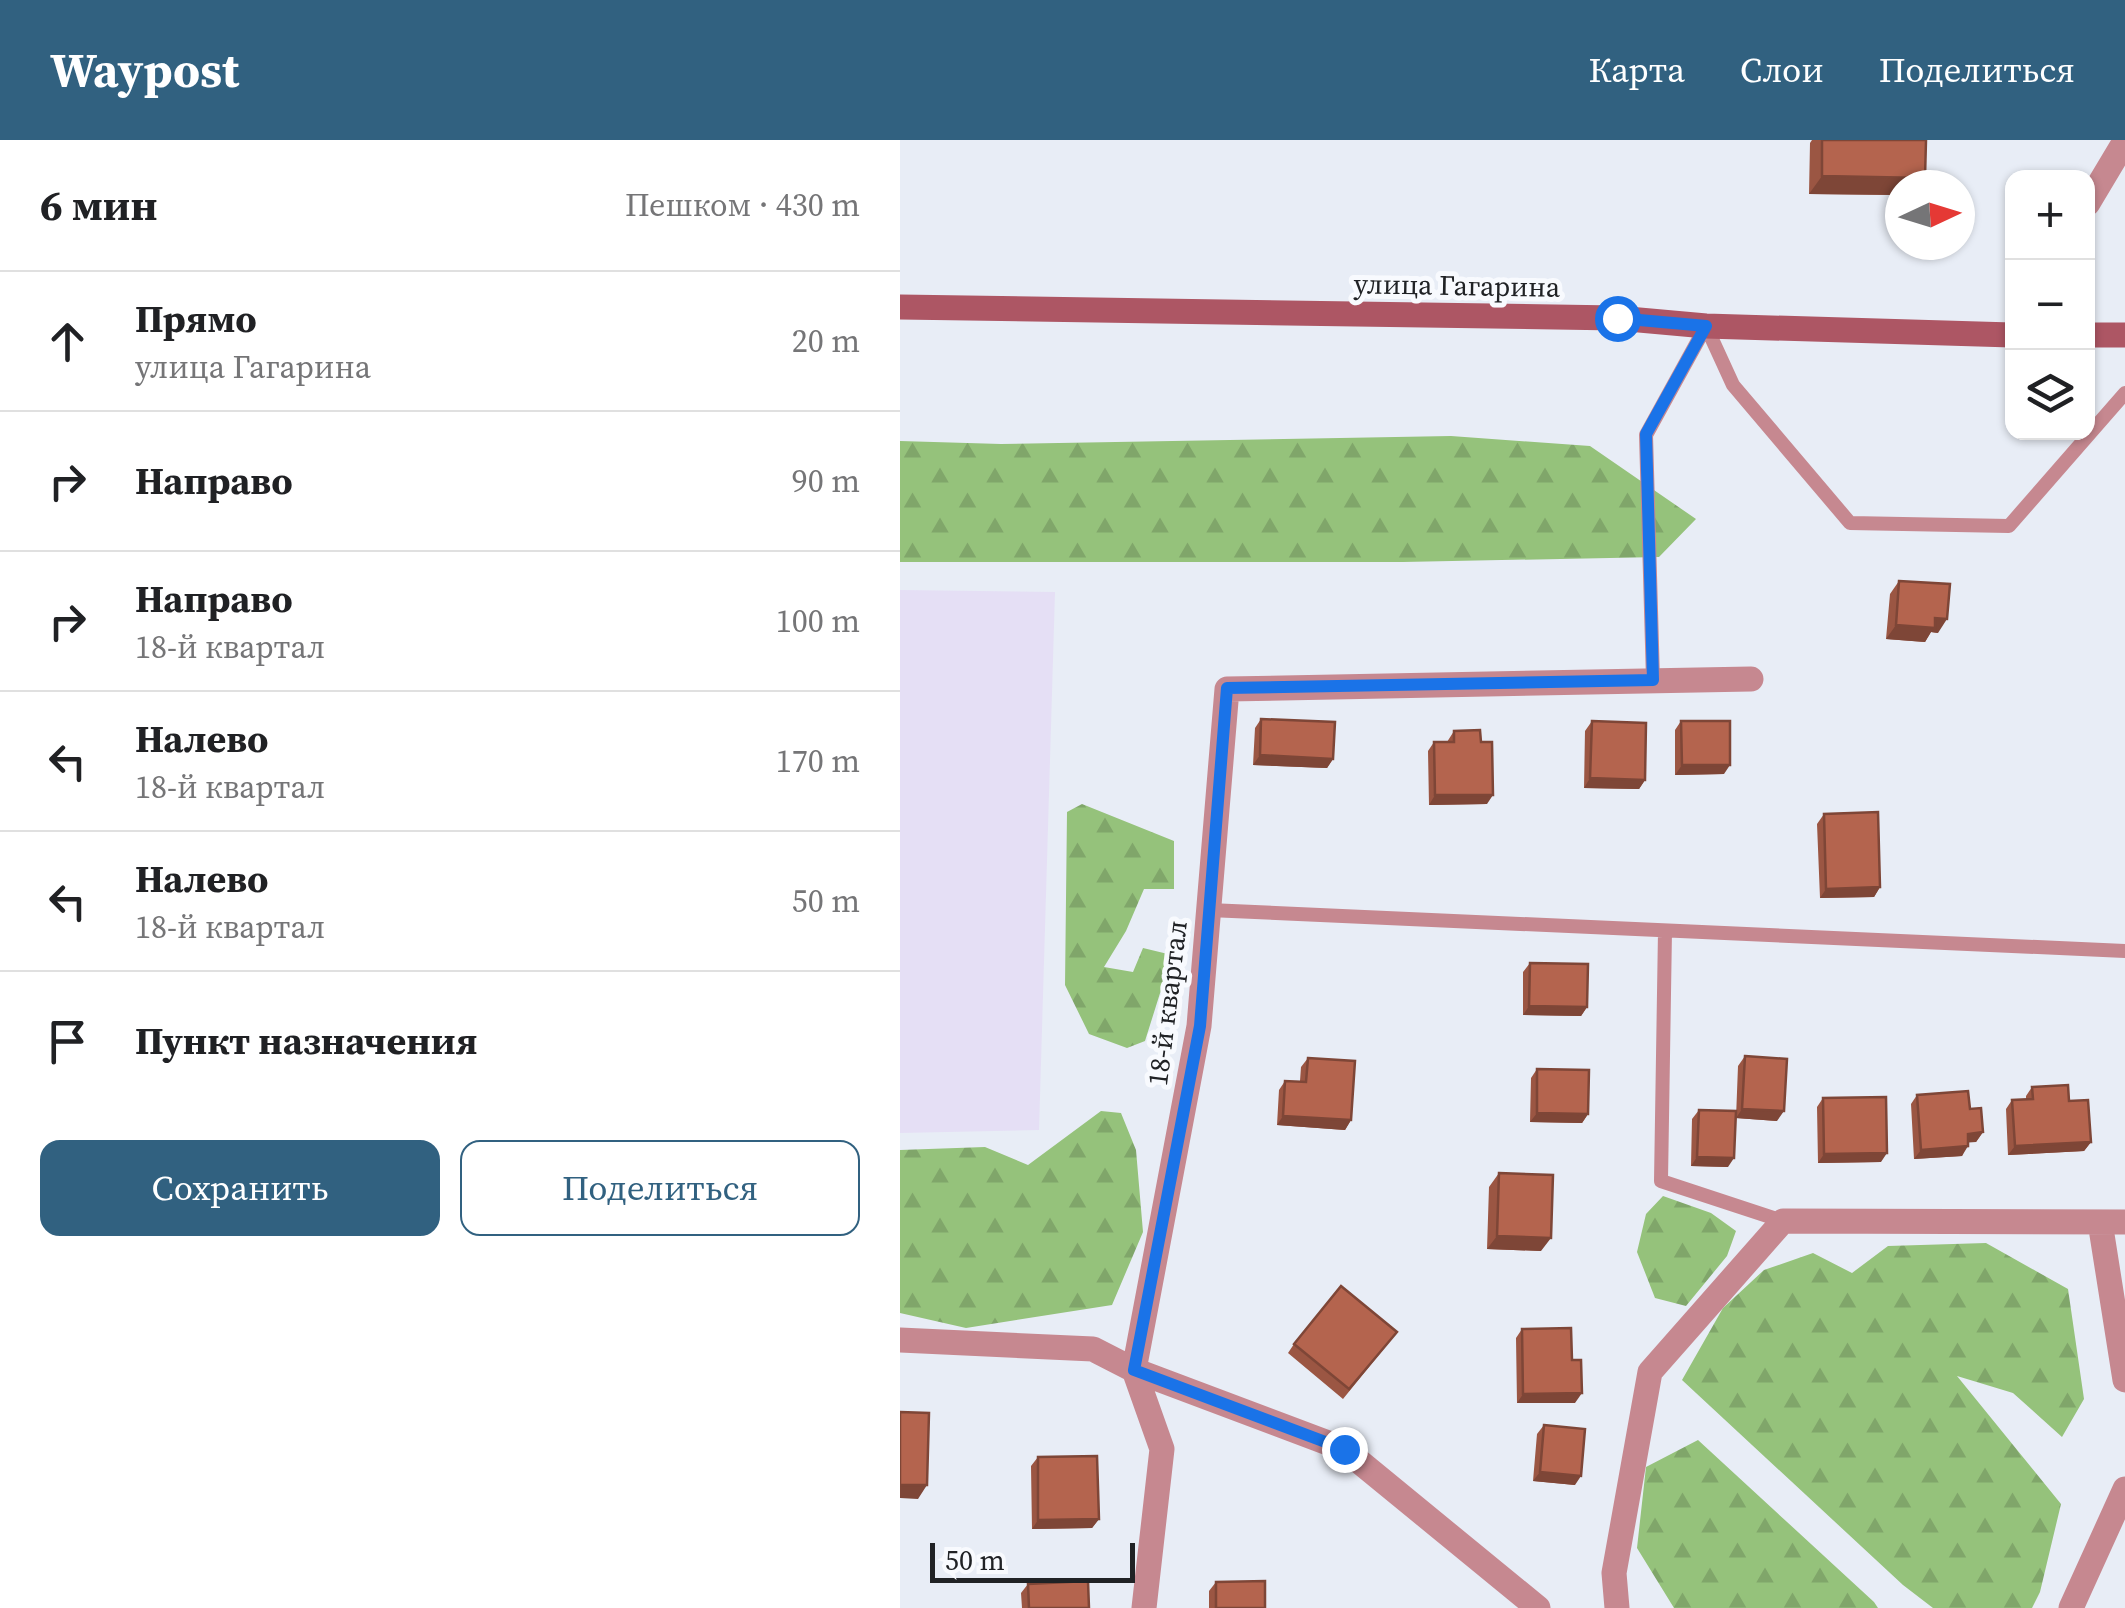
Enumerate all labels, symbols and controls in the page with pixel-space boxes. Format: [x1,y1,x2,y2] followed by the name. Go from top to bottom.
[50,37,239,103] text: Waypost
[1588,46,1685,94] text: Карта
[1740,46,1824,94] text: Слои
[1879,46,2075,94] text: Поделиться
[1885,170,1975,260] north arrow
[2005,170,2095,440] map controls
[2005,170,2095,260] button: +
[40,176,157,234] text: 6 мин
[625,183,860,227] text: Пешком · 430 m
[2005,260,2095,350] button: −
[1353,264,1561,306] street label: улица Гагарина
[135,293,257,345] text: Прямо
[1595,296,1641,342] route start
[40,314,95,369] icon: ahead
[792,319,860,363] text: 20 m
[135,345,371,389] text: улица Гагарина
[2005,350,2095,440] button: layers
[40,454,95,509] icon: right
[135,455,293,507] text: Направо
[792,459,860,503] text: 90 m
[135,573,293,625] text: Направо
[40,594,95,649] icon: right
[776,599,860,643] text: 100 m
[135,625,325,669] text: 18-й квартал
[135,713,269,765] text: Налево
[40,734,95,789] icon: left
[776,739,860,783] text: 170 m
[135,765,325,809] text: 18-й квартал
[135,853,269,905] text: Налево
[40,874,95,929] icon: left
[792,879,860,923] text: 50 m
[135,905,325,949] text: 18-й квартал
[1138,918,1196,1088] street label: 18-й квартал
[40,1014,95,1069] icon: arrive
[135,1015,477,1067] text: Пункт назначения
[40,1140,440,1236] button: Сохранить
[460,1140,860,1236] button: Поделиться
[1322,1427,1368,1473] route end
[930,1538,1135,1582] scale bar
[945,1541,1005,1579] text: 50 m

